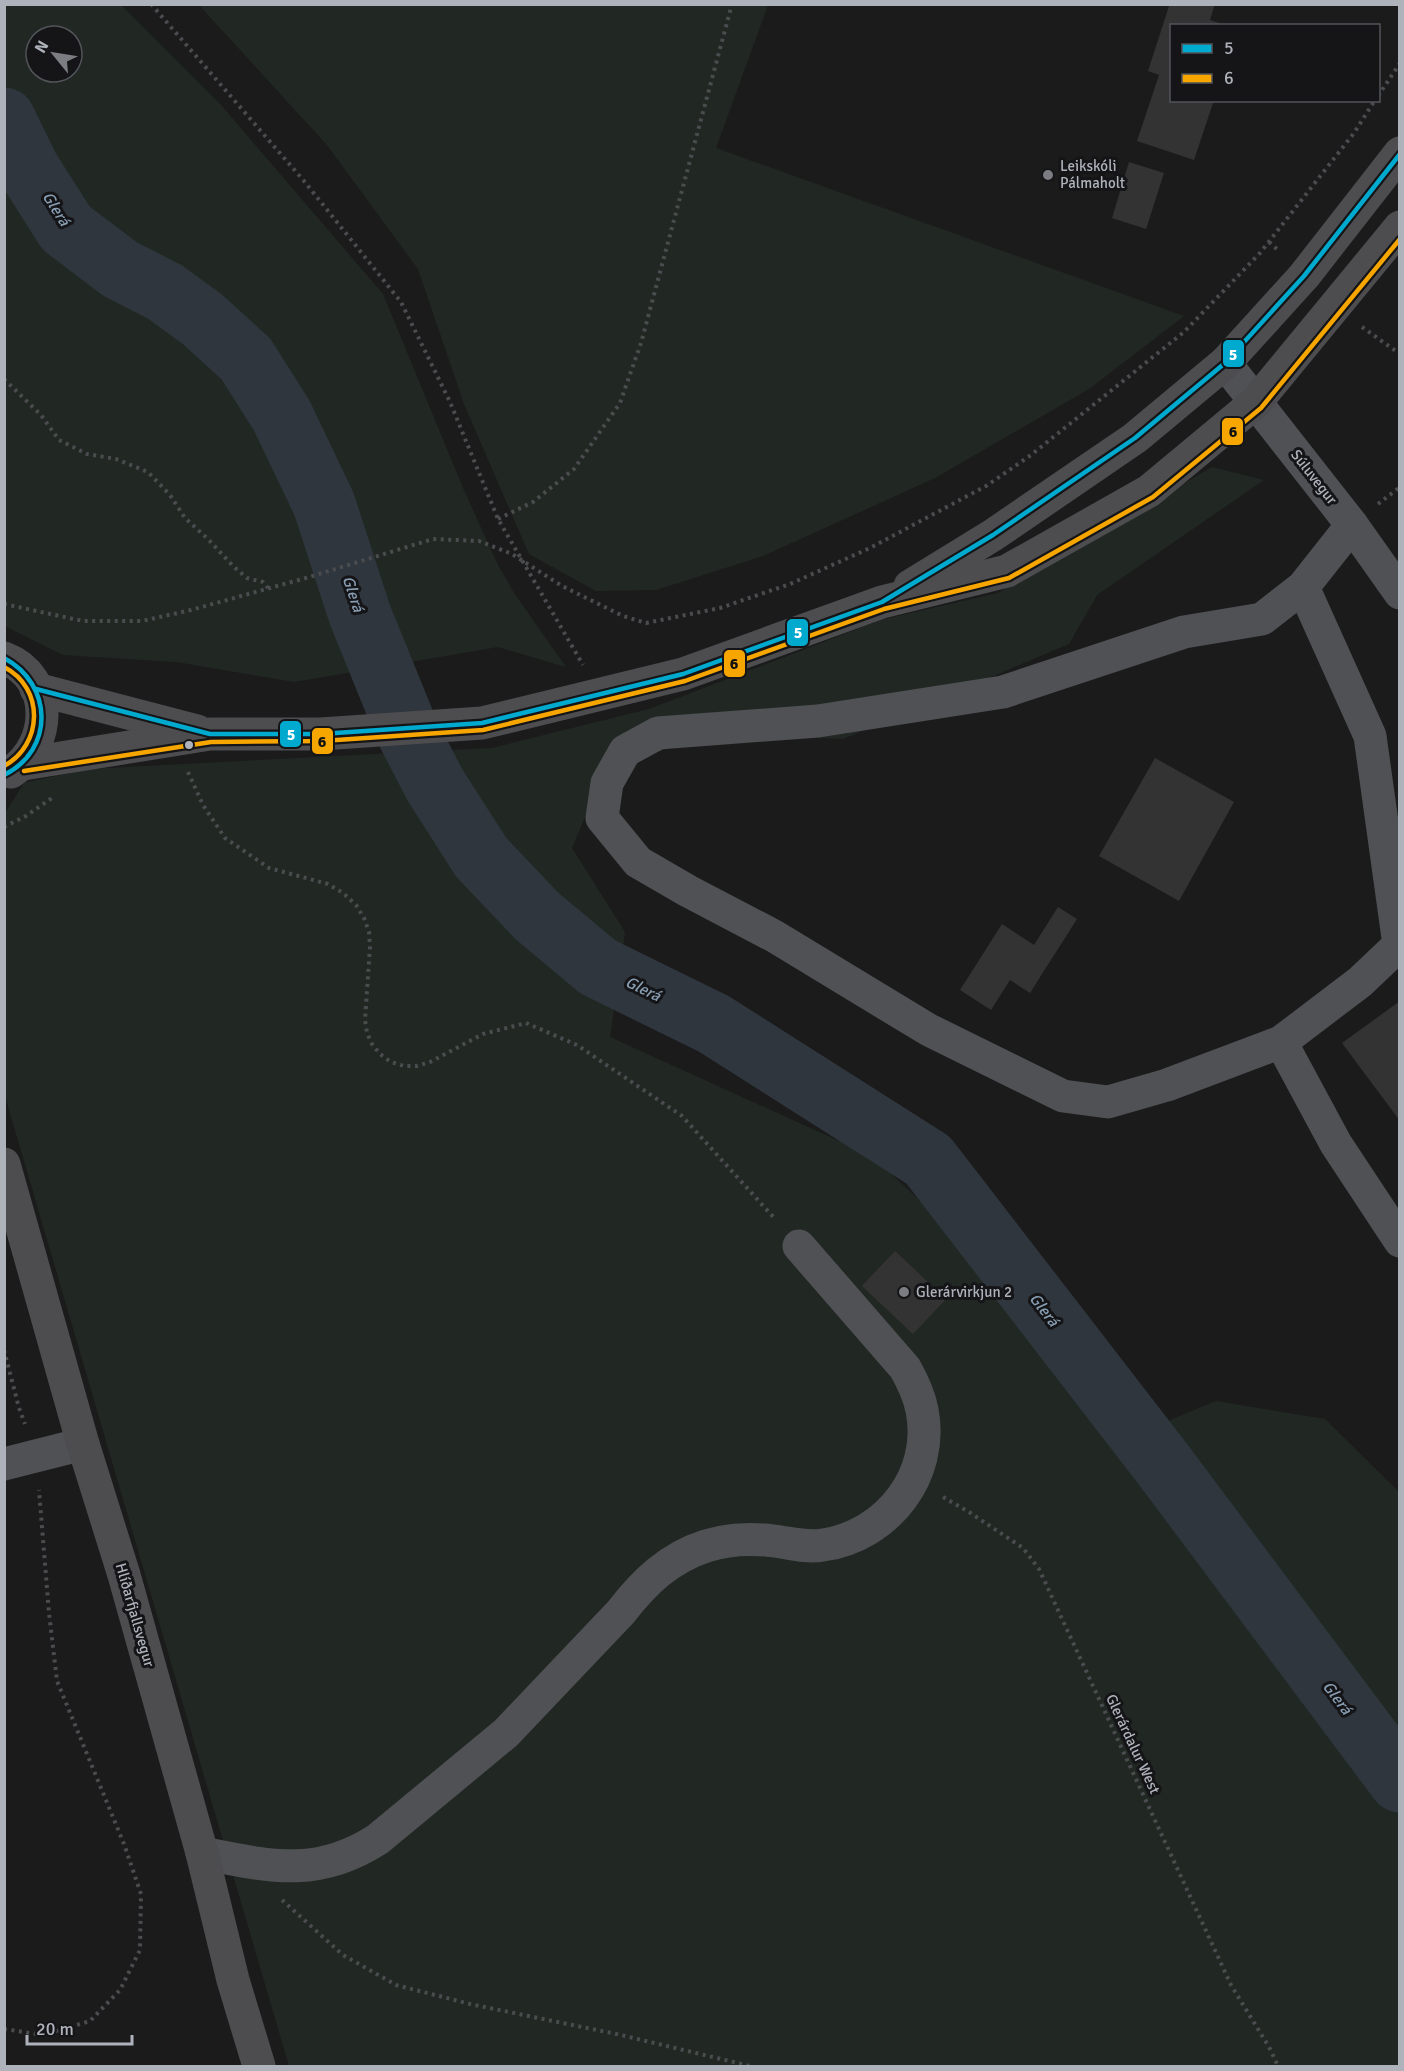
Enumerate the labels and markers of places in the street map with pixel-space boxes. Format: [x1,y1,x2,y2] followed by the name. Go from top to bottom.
[1060,157,1125,192] place label: Leikskóli Pálmaholt
[1041,168,1055,182] marker: Leikskóli Pálmaholt
[183,739,195,751] unlabelled marker
[916,1283,1012,1301] place label: Glerárvirkjun 2
[897,1285,911,1299] marker: Glerárvirkjun 2

